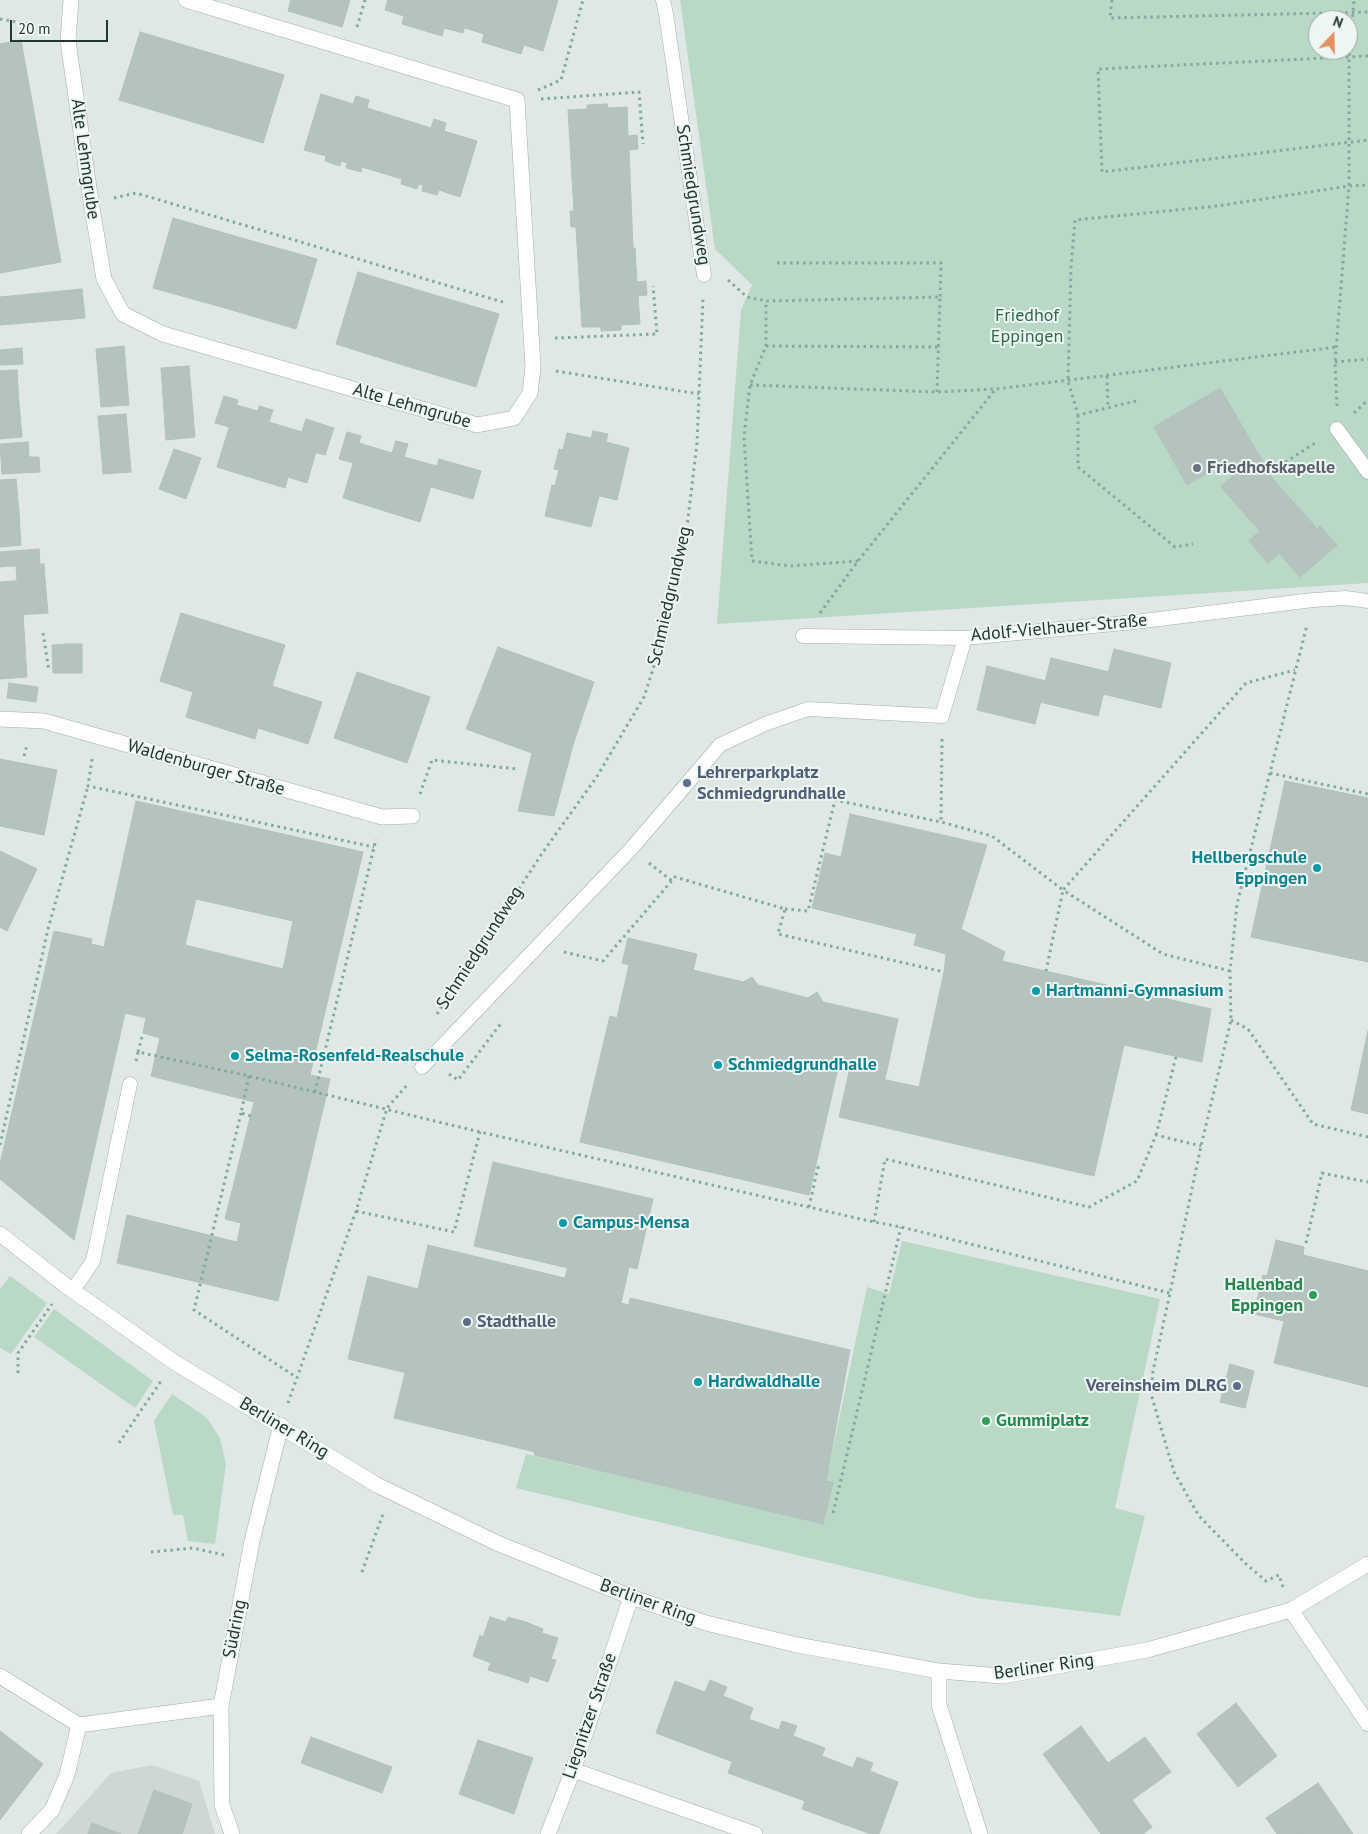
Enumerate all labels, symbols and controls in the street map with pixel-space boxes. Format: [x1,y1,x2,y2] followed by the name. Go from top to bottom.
[12,10,110,42] scale bar
[1308,10,1358,60] north arrow
[1330,12,1346,32] text: N
[18,19,51,38] text: 20 m
[66,97,104,221] street label: Alte Lehmgrube
[671,123,715,267] street label: Schmiedgrundweg
[991,305,1063,348] park label: Friedhof Eppingen
[350,379,474,433] street label: Alte Lehmgrube
[1207,457,1335,479] place label: Friedhofskapelle
[1191,462,1203,474] marker: Friedhofskapelle
[643,524,697,668] street label: Schmiedgrundweg
[970,610,1148,646] street label: Adolf-Vielhauer-Straße
[125,735,287,801] street label: Waldenburger Straße
[697,762,846,804] place label: Lehrerparkplatz Schmiedgrundhalle
[681,777,693,789] marker: Lehrerparkplatz Schmiedgrundhalle
[1191,847,1307,890] place label: Hellbergschule Eppingen
[1311,862,1323,874] marker: Hellbergschule Eppingen
[432,882,528,1014] street label: Schmiedgrundweg
[1046,980,1224,1002] place label: Hartmanni-Gymnasium
[1030,985,1042,997] marker: Hartmanni-Gymnasium
[245,1045,464,1067] place label: Selma-Rosenfeld-Realschule
[229,1050,241,1062] marker: Selma-Rosenfeld-Realschule
[728,1054,877,1076] place label: Schmiedgrundhalle
[712,1059,724,1071] marker: Schmiedgrundhalle
[573,1212,690,1234] place label: Campus-Mensa
[557,1217,569,1229] marker: Campus-Mensa
[1225,1274,1303,1316] place label: Hallenbad Eppingen
[1307,1289,1319,1301] marker: Hallenbad Eppingen
[477,1311,556,1333] place label: Stadthalle
[461,1316,473,1328] marker: Stadthalle
[708,1371,820,1393] place label: Hardwaldhalle
[1086,1375,1227,1397] place label: Vereinsheim DLRG
[692,1376,704,1388] marker: Hardwaldhalle
[1231,1380,1243,1392] marker: Vereinsheim DLRG
[235,1393,333,1463] street label: Berliner Ring
[996,1410,1089,1432] place label: Gummiplatz
[980,1415,992,1427] marker: Gummiplatz
[597,1575,699,1629] street label: Berliner Ring
[219,1598,251,1660] street label: Südring
[993,1649,1095,1685] street label: Berliner Ring
[558,1650,622,1782] street label: Liegnitzer Straße

